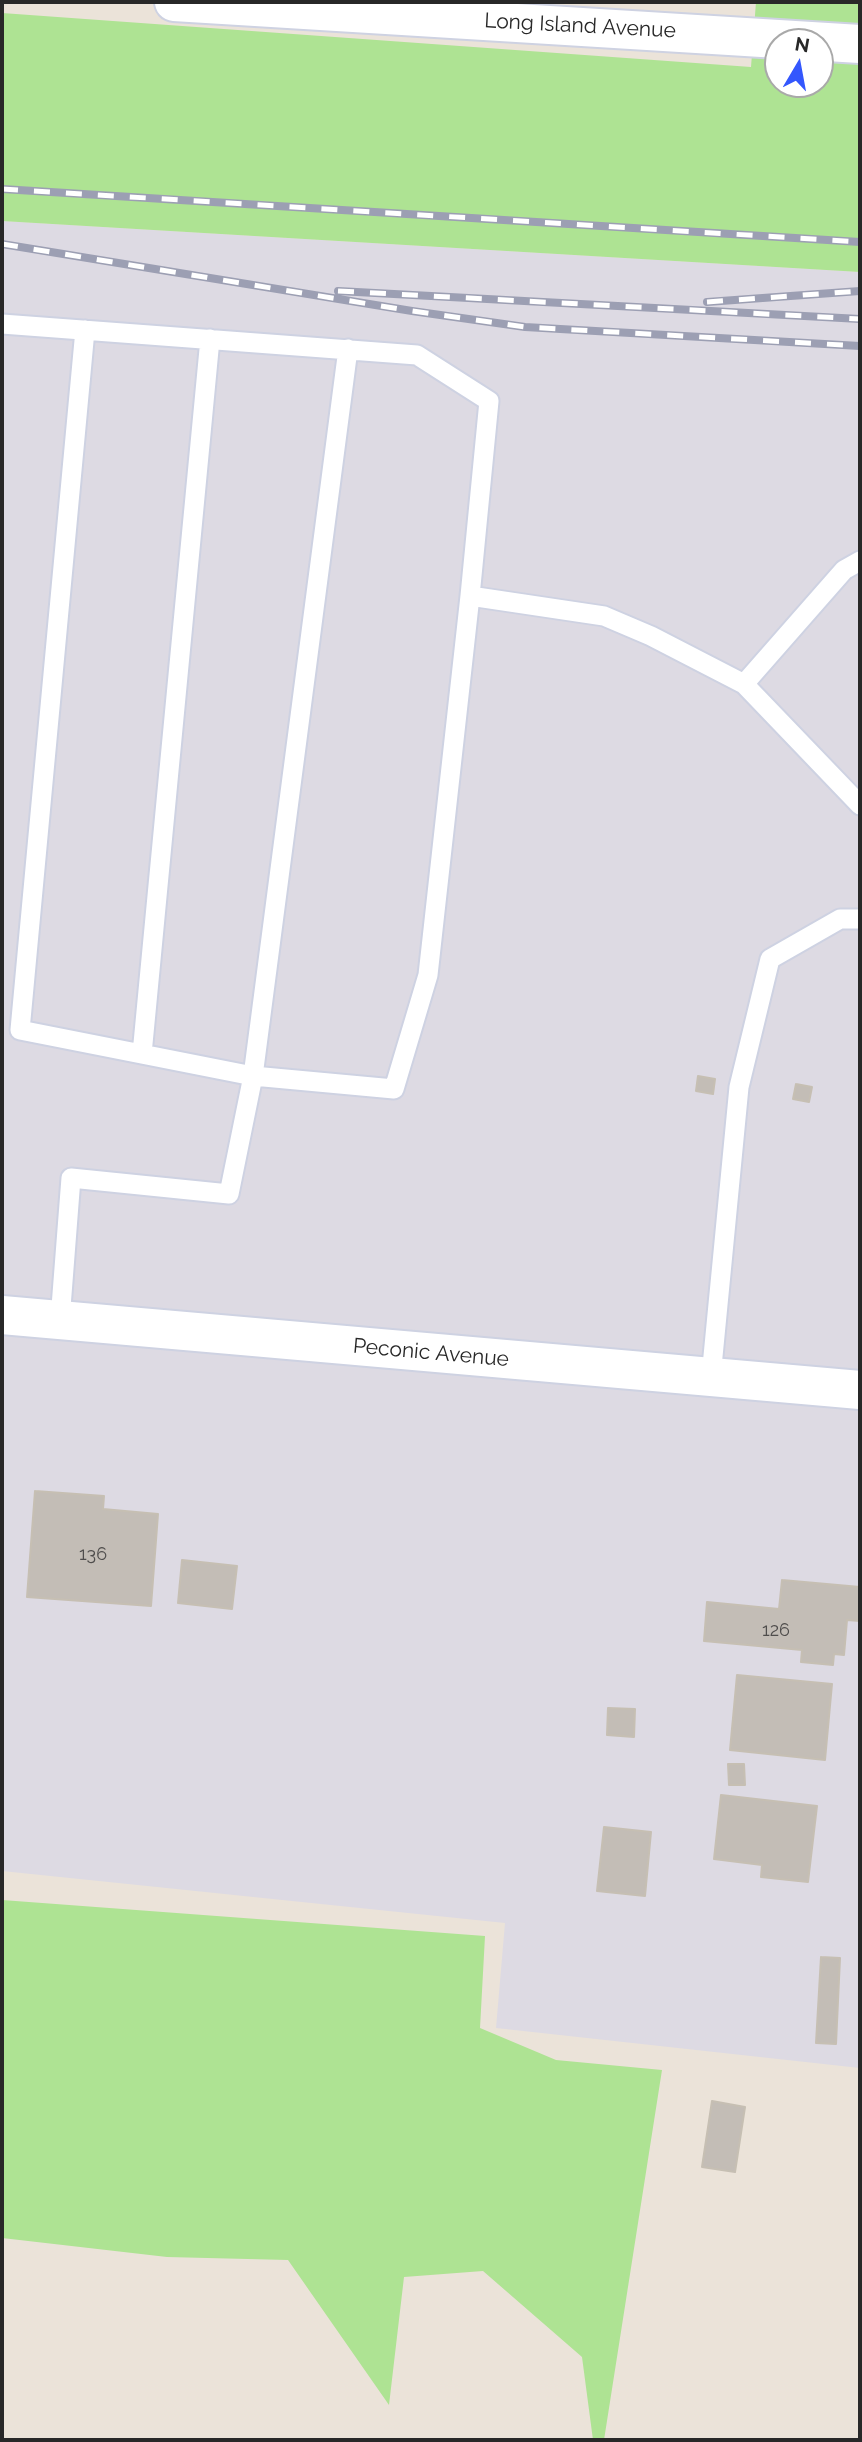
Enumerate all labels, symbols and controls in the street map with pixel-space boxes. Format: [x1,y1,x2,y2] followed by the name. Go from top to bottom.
[484,8,676,44] street label: Long Island Avenue
[764,28,834,98] north arrow
[793,32,811,56] text: N
[352,1334,510,1372] street label: Peconic Avenue
[79,1544,107,1566] house number: 136
[762,1620,790,1642] house number: 126

